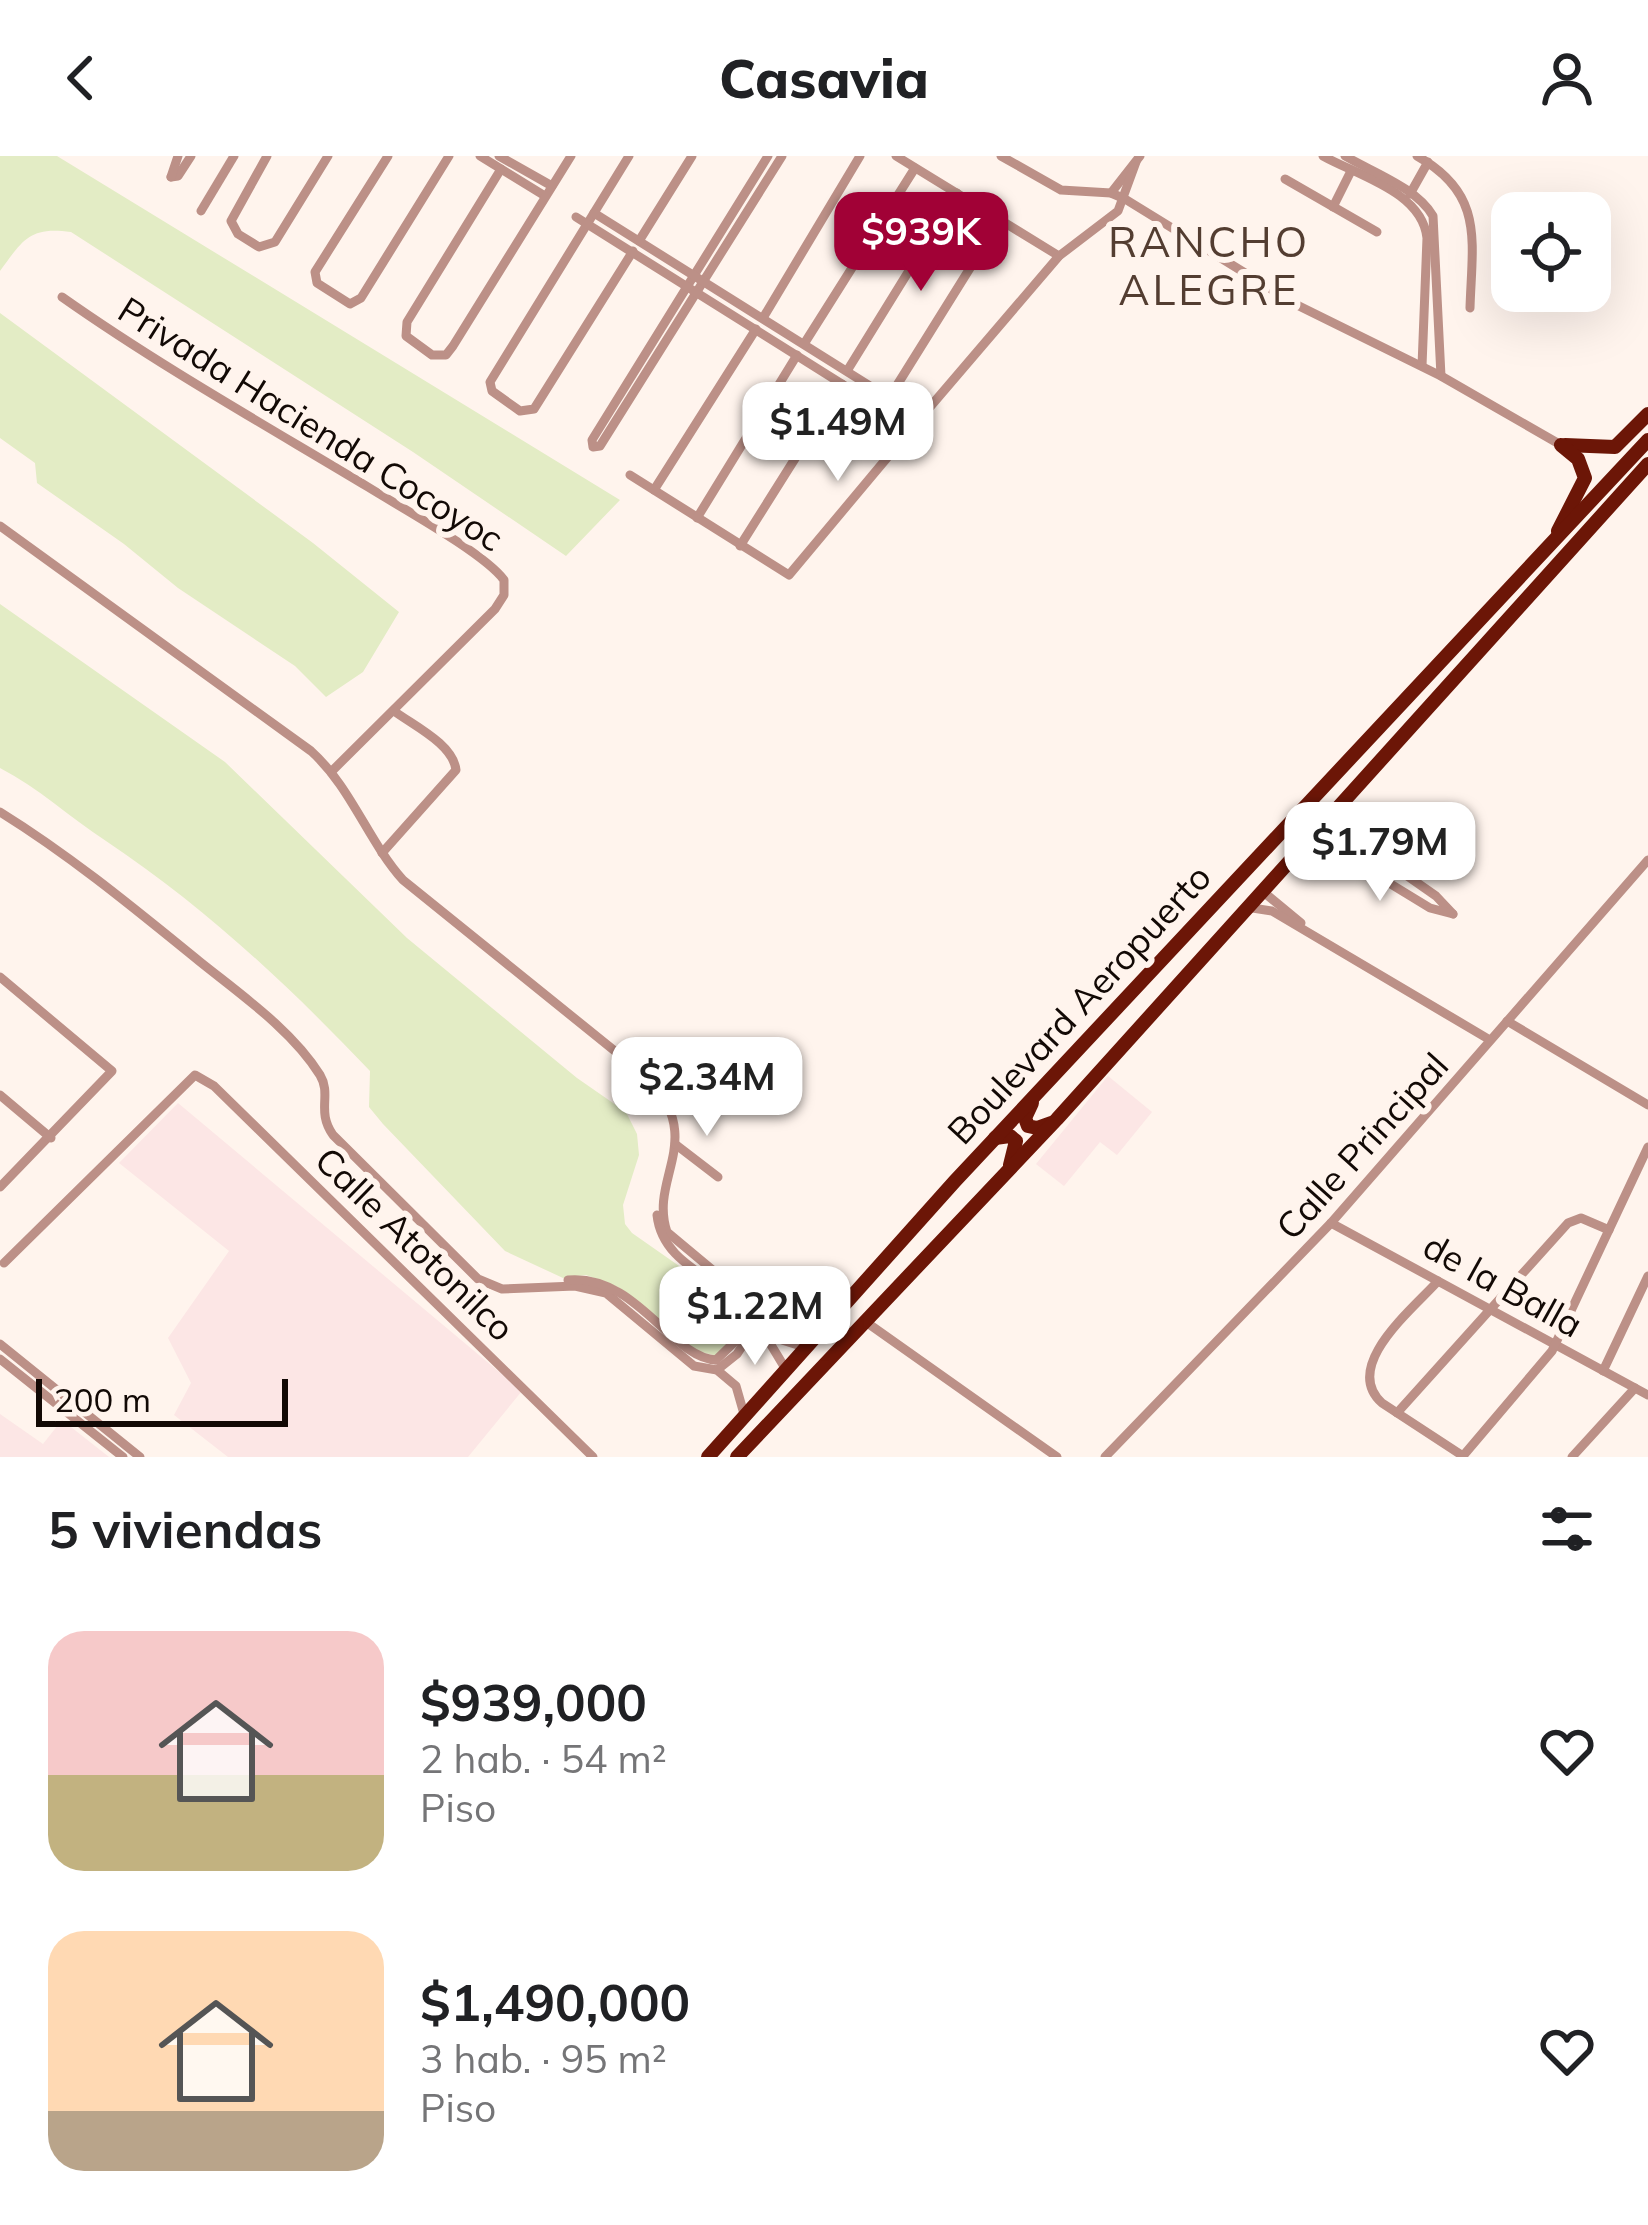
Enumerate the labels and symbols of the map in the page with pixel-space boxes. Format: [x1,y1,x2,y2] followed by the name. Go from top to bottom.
[837,192,1005,294] pin: $939K
[1108,215,1310,316] district label: RANCHO ALEGRE
[110,286,512,561] street label: Privada Hacienda Cocoyoc
[740,382,936,484] pin: $1.49M
[1282,802,1478,904] pin: $1.79M
[937,854,1220,1153] street label: Boulevard Aeropuerto
[609,1037,805,1139] pin: $2.34M
[1266,1043,1457,1248] street label: Calle Principal
[306,1137,524,1350] street label: Calle Atotonilco
[1416,1222,1591,1347] street label: de la Balla
[657,1266,853,1368] pin: $1.22M
[36,1373,288,1426] scale bar

